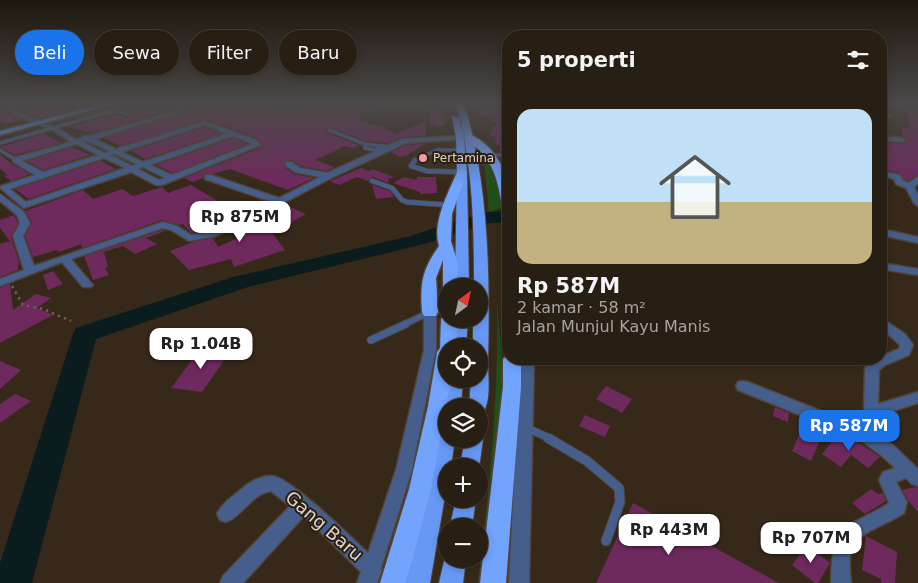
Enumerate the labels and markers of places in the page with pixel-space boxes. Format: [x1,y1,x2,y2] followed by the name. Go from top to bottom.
[433,151,494,165] place label: Pertamina
[417,152,429,164] marker: Pertamina
[194,200,286,243] pin: Rp 875M
[149,328,253,370] pin: Rp 1.04B
[803,410,895,452] pin: Rp 587M
[623,514,715,556] pin: Rp 443M
[765,522,857,564] pin: Rp 707M

